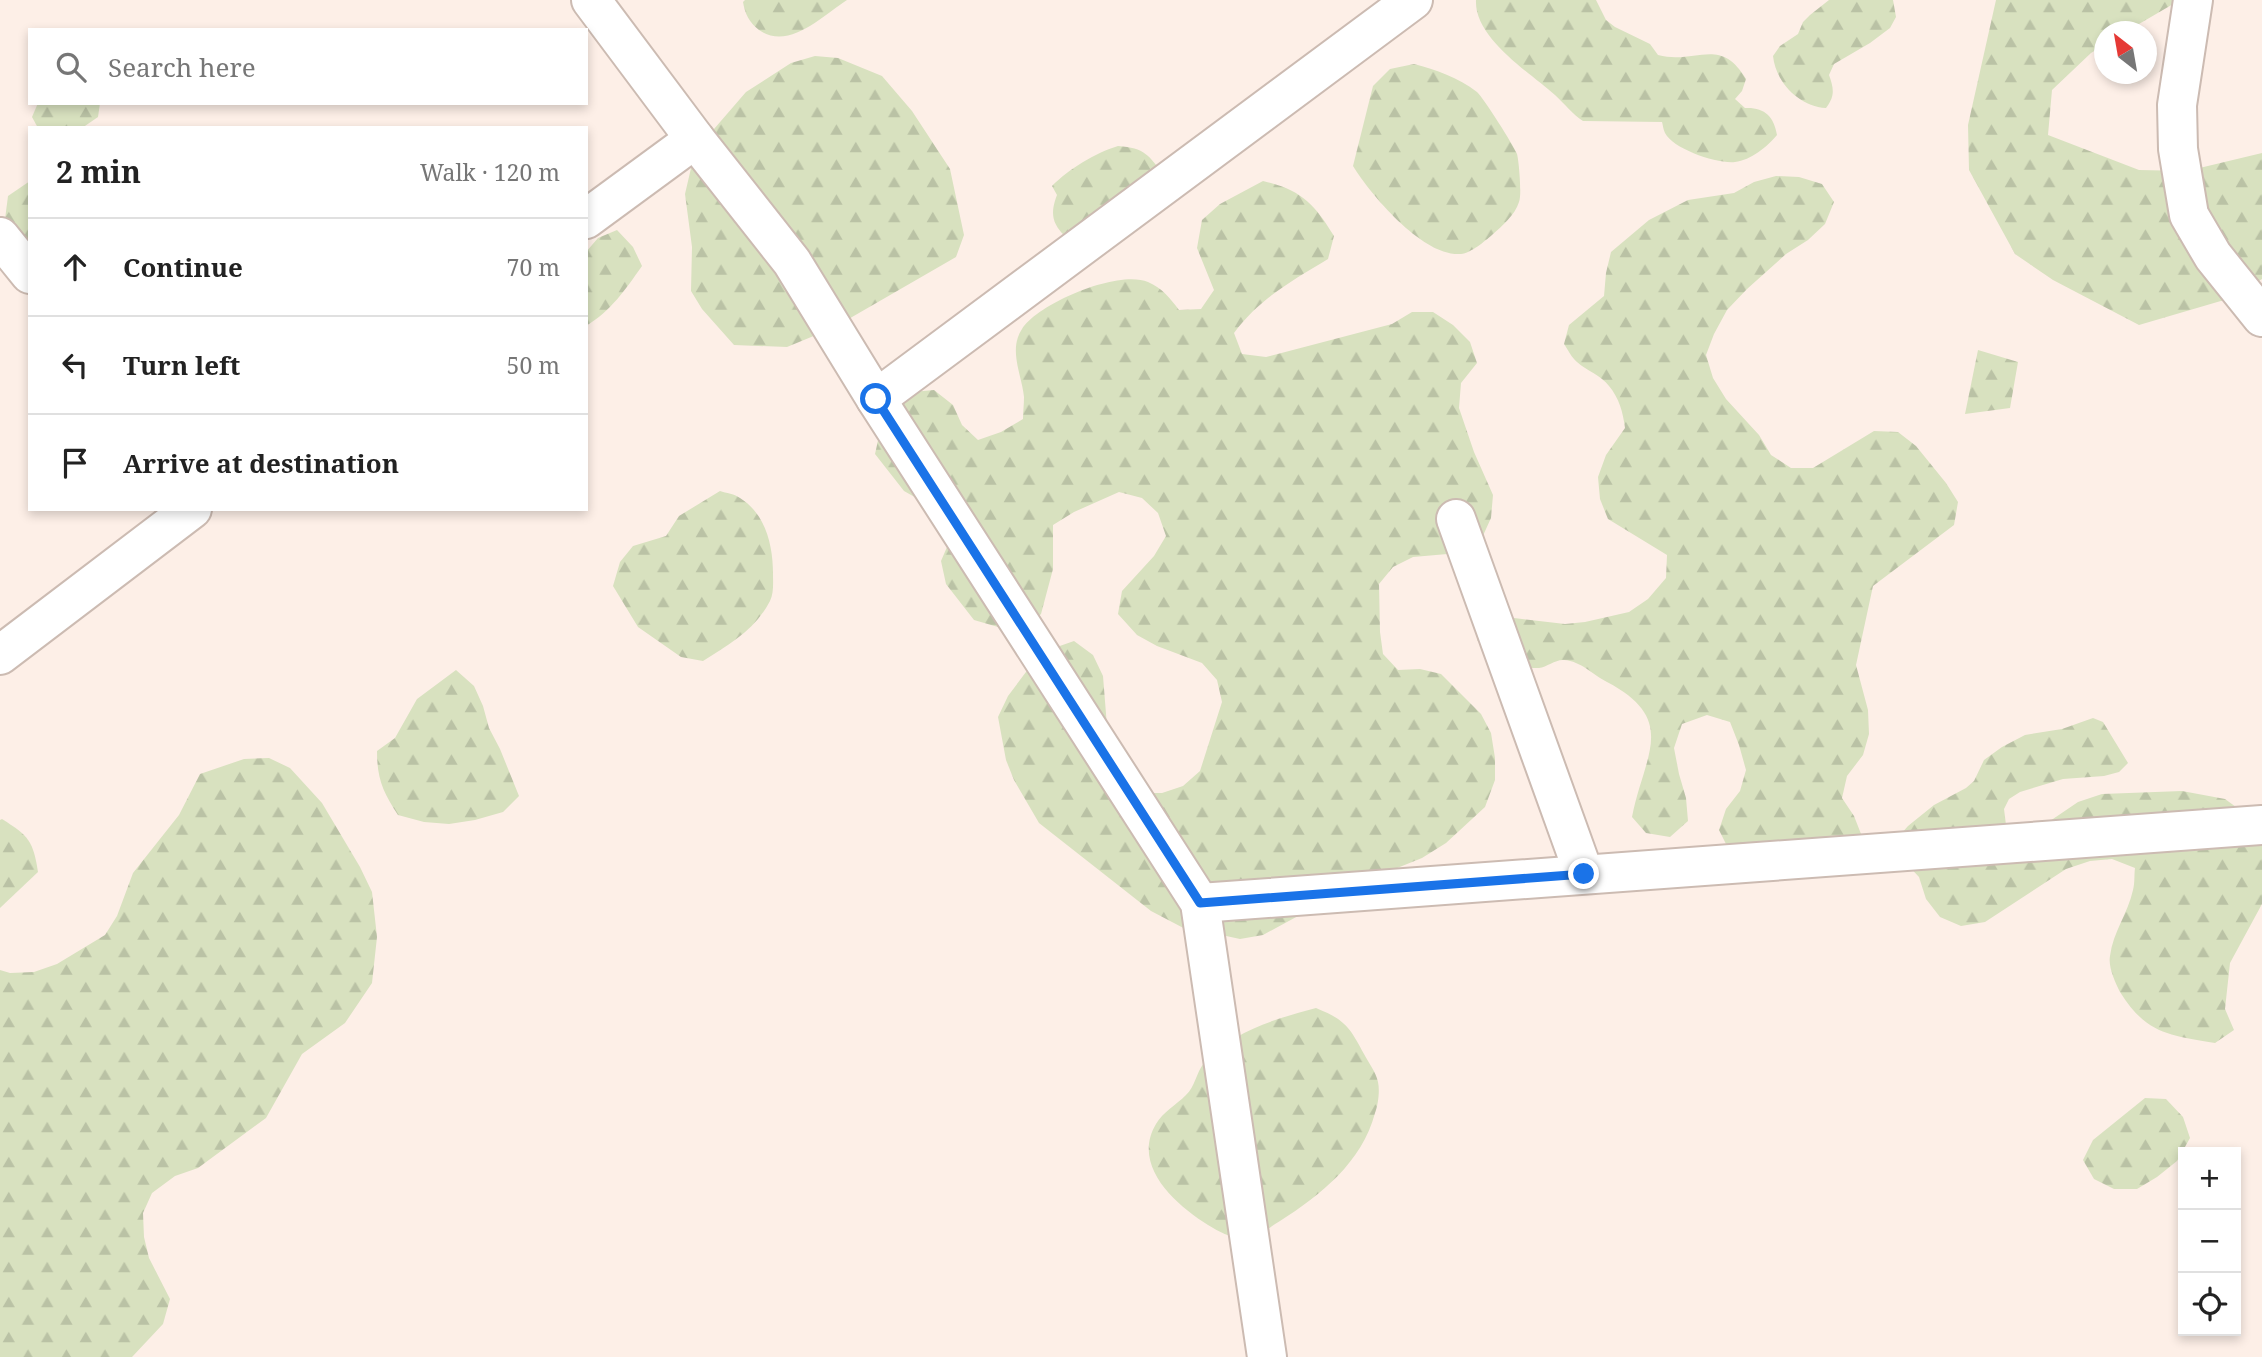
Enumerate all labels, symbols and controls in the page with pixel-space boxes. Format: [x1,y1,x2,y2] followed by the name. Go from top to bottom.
[2094,21,2157,84] north arrow
[28,28,588,105] search box
[52,48,90,86] icon: search
[108,49,256,85] text: Search here
[56,151,141,192] text: 2 min
[420,156,560,188] text: Walk · 120 m
[56,248,94,286] icon: ahead
[123,249,243,285] text: Continue
[507,251,560,283] text: 70 m
[56,346,94,384] icon: left
[123,347,240,383] text: Turn left
[507,349,560,381] text: 50 m
[860,383,891,414] route start
[56,444,94,482] icon: arrive
[123,445,399,481] text: Arrive at destination
[1568,858,1599,889] route end
[2178,1147,2241,1336] map controls
[2178,1147,2241,1210] button: +
[2178,1210,2241,1273] button: −
[2178,1273,2241,1336] button: locate

